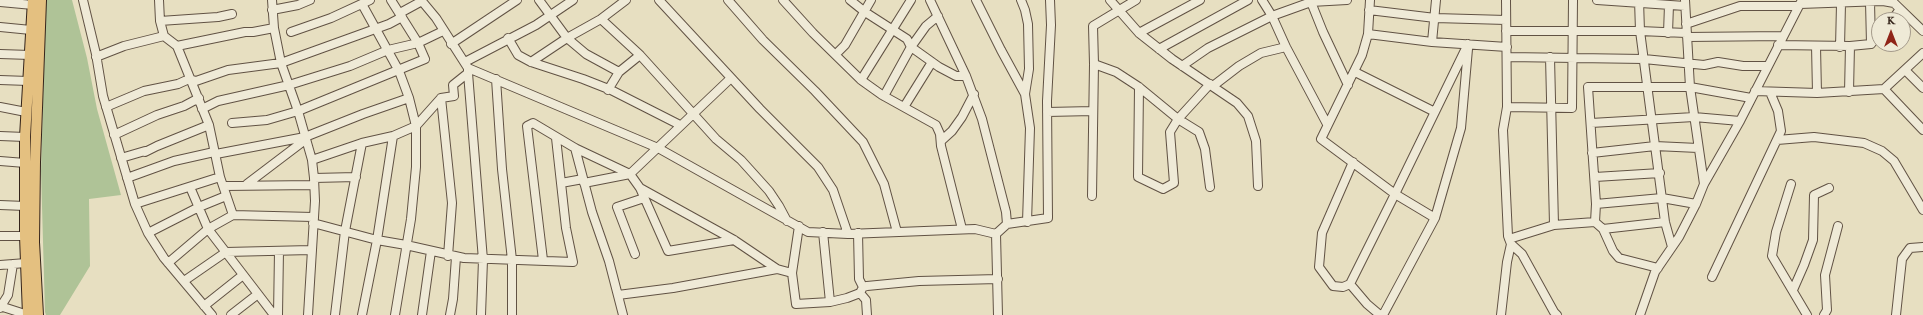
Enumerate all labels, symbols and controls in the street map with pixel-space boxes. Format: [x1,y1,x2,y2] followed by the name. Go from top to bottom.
[1871,12,1911,52] north arrow
[1887,14,1895,27] text: K

